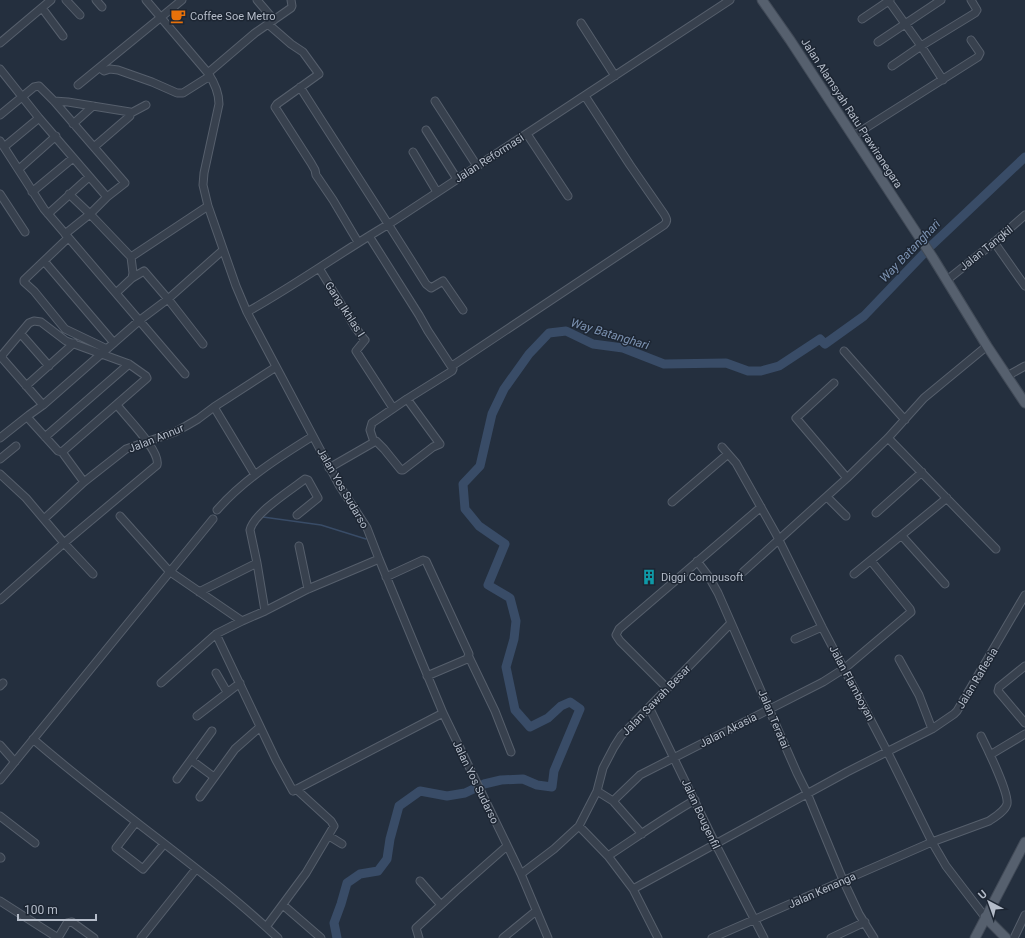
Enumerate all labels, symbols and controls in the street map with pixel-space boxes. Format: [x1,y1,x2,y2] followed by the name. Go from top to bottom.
[169,7,187,25] cafe icon: Coffee Soe Metro
[190,10,276,23] place label: Coffee Soe Metro
[798,36,905,191] street label: Jalan Alamsyah Ratu Prawiranegara
[452,131,526,186] street label: Jalan Reformasi
[877,217,943,285] water label: Way Batanghari
[957,223,1015,274] street label: Jalan Tangkil
[322,279,367,339] street label: Gang Ikhlas I
[569,315,651,353] water label: Way Batanghari
[127,421,186,455] street label: Jalan Annur
[314,446,371,531] street label: Jalan Yos Sudarso
[640,568,658,586] building icon: Diggi Compusoft
[661,571,744,584] place label: Diggi Compusoft
[826,643,877,723] street label: Jalan Flamboyan
[954,645,1001,711] street label: Jalan Raflesia
[619,662,694,738] street label: Jalan Sawah Besar
[755,688,792,751] street label: Jalan Teratai
[697,710,759,750] street label: Jalan Akasia
[450,739,501,826] street label: Jalan Yos Sudarso
[679,777,722,851] street label: Jalan Bougenfil
[786,870,858,911] street label: Jalan Kenanga
[969,882,1009,922] north arrow
[976,888,990,902] text: U
[18,896,96,922] scale bar
[24,903,58,917] text: 100 m

